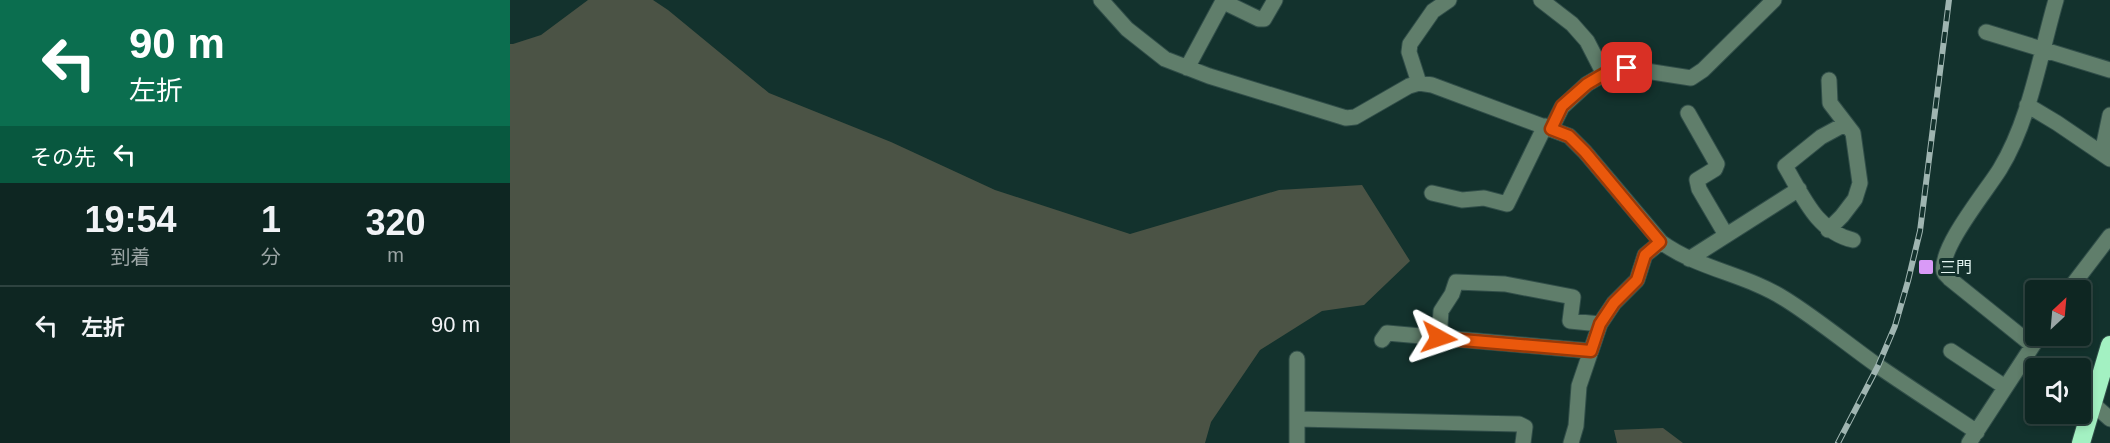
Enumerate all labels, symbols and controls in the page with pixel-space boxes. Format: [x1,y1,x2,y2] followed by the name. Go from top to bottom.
[129,20,225,67] text: 90 m
[30,24,108,102] icon: left
[1601,42,1652,93] pin
[1610,51,1643,84] icon: arrive
[129,76,183,106] text: 左折
[108,138,141,171] icon: left
[30,145,96,170] text: その先
[84,199,177,240] text: 19:54
[261,199,281,240] text: 1
[365,202,426,243] text: 320
[387,244,404,266] text: m
[110,246,150,268] text: 到着
[261,246,281,268] text: 分
[1917,258,1935,276] marker: 三門
[1940,259,1972,276] place label: 三門
[2025,280,2091,346] north arrow
[2025,280,2091,424] map controls
[1407,306,1471,370] position arrow
[30,309,63,342] icon: left
[431,312,480,337] text: 90 m
[81,315,125,340] text: 左折
[2025,358,2091,424] button: sound

